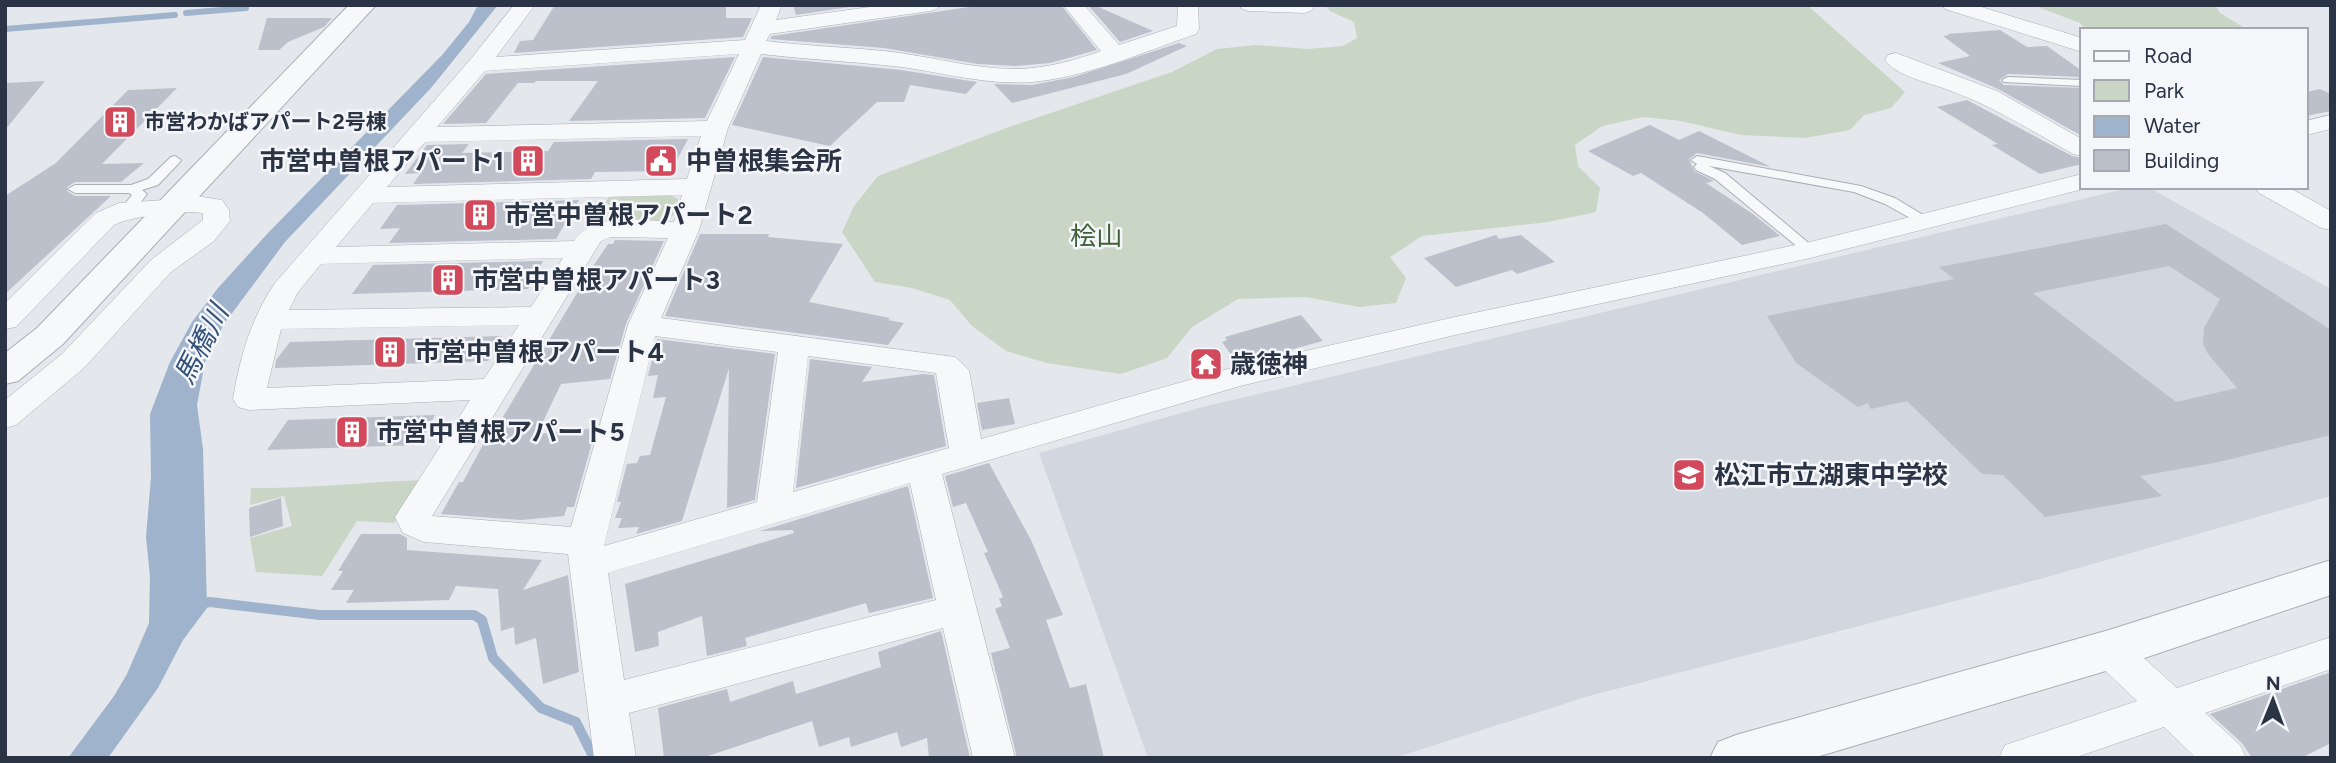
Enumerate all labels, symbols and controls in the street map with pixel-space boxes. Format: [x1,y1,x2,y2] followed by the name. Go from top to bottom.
[2080,28,2308,189] legend
[2144,43,2192,68] text: Road
[2144,78,2185,103] text: Park
[101,103,139,141] building icon: 市営わかばアパート2号棟
[144,109,387,134] place label: 市営わかばアパート2号棟
[2144,113,2200,138] text: Water
[509,142,547,180] building icon: 市営中曽根アパート1
[642,142,680,180] public building icon: 中曽根集会所
[260,145,504,177] place label: 市営中曽根アパート1
[686,145,842,177] place label: 中曽根集会所
[2144,148,2219,173] text: Building
[461,196,499,234] building icon: 市営中曽根アパート2
[504,199,753,231] place label: 市営中曽根アパート2
[1070,220,1122,252] park label: 桧山
[429,261,467,299] building icon: 市営中曽根アパート3
[472,264,720,296] place label: 市営中曽根アパート3
[167,296,237,389] water label: 馬橋川
[371,333,409,371] building icon: 市営中曽根アパート4
[414,336,664,368] place label: 市営中曽根アパート4
[1187,345,1225,383] temple icon: 歳徳神
[1230,348,1308,380] place label: 歳徳神
[333,413,371,451] building icon: 市営中曽根アパート5
[376,416,625,448] place label: 市営中曽根アパート5
[1670,456,1708,494] school or university icon: 松江市立湖東中学校
[1714,459,1948,491] place label: 松江市立湖東中学校
[2238,665,2308,735] north arrow
[2266,672,2281,695] text: N

